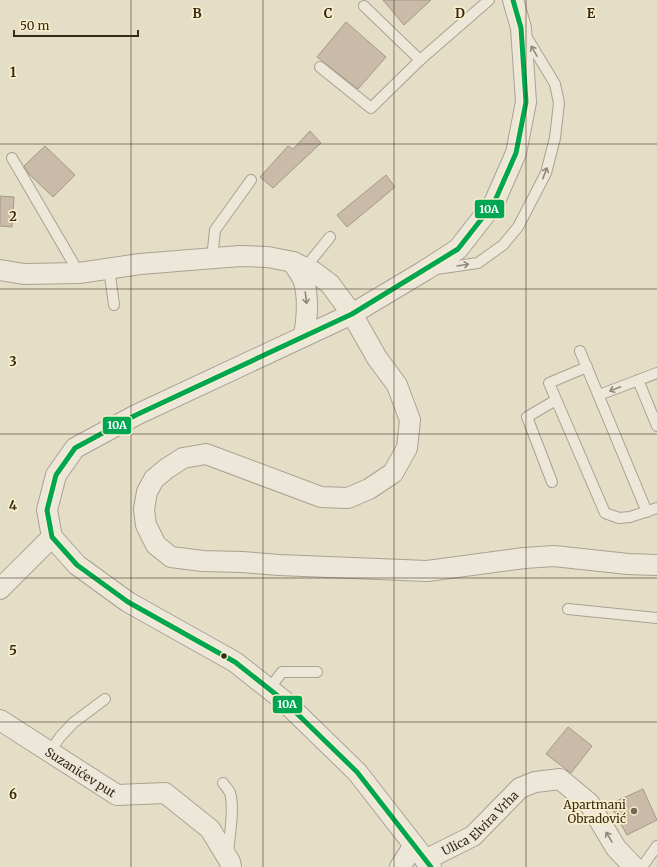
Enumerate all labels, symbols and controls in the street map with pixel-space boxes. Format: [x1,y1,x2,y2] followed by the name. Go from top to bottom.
[192,5,202,22] text: B
[324,5,333,22] text: C
[455,5,465,22] text: D
[587,5,596,22] text: E
[14,12,138,38] scale bar
[20,18,49,33] text: 50 m
[530,45,537,57] one-way arrow
[10,64,16,81] text: 1
[542,168,550,180] one-way arrow
[474,199,505,219] line badge: 10A
[479,202,499,216] text: 10A
[9,208,17,225] text: 2
[456,261,469,269] one-way arrow
[302,291,310,304] one-way arrow
[9,353,17,370] text: 3
[610,386,622,394] one-way arrow
[102,416,132,435] line badge: 10A
[107,418,127,432] text: 10A
[9,497,18,514] text: 4
[9,642,17,659] text: 5
[219,651,229,661] unlabelled marker
[272,695,303,714] line badge: 10A
[277,697,297,711] text: 10A
[43,744,119,800] street label: Suzanićev put
[9,786,17,803] text: 6
[439,787,521,858] street label: Ulica Elvira Vrha
[562,797,626,826] place label: Apartmani Obradović
[629,806,639,816] marker: Apartmani Obradović
[605,831,613,843] one-way arrow

